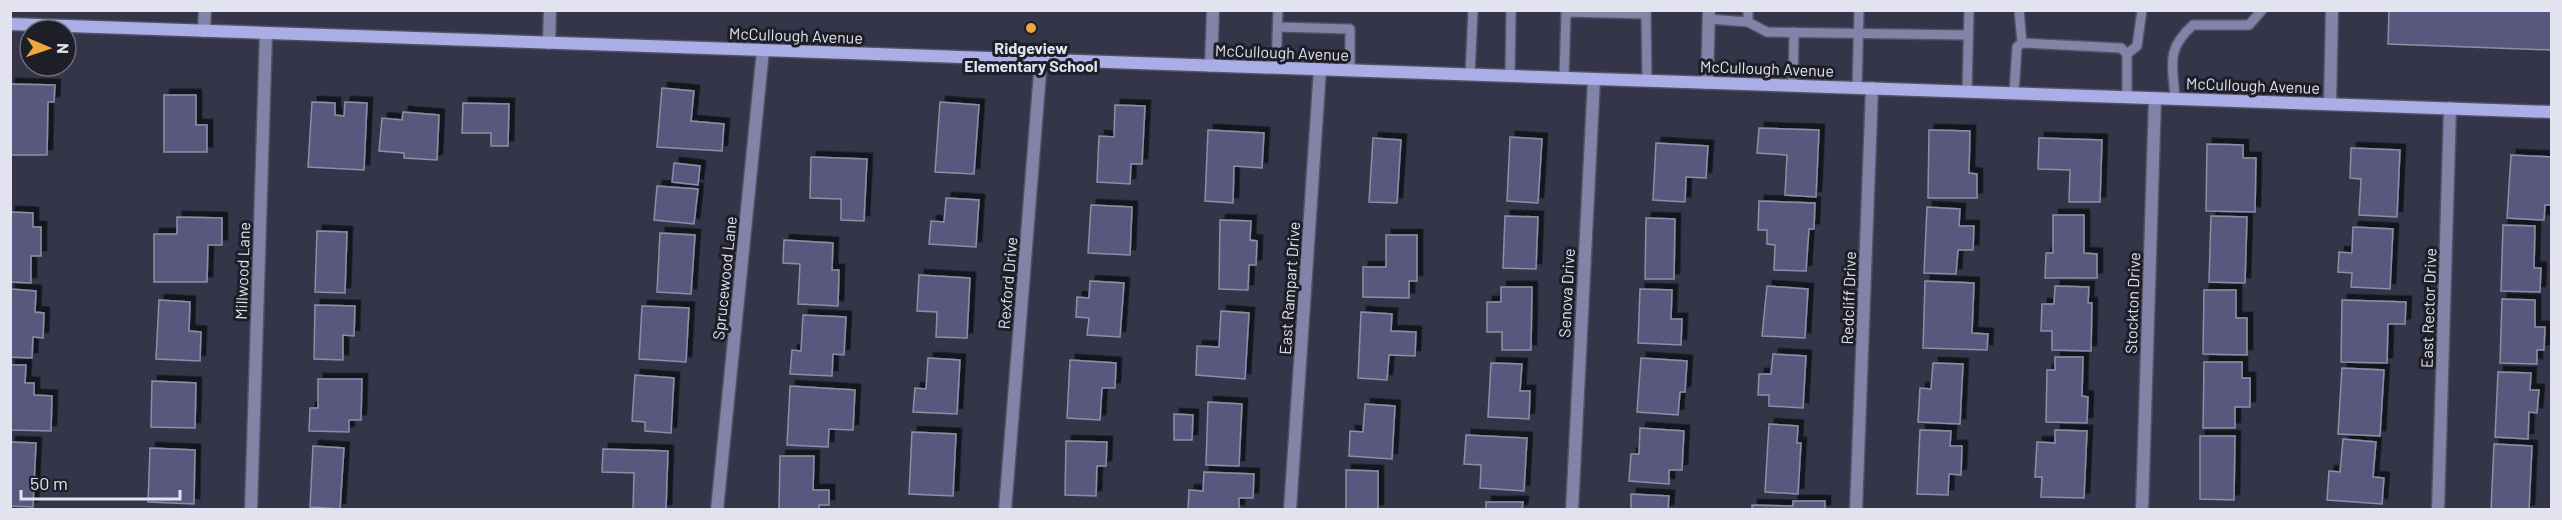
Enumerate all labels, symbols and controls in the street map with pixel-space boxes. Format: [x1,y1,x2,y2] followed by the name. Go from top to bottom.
[18,18,78,78] north arrow
[1024,21,1038,35] marker: Ridgeview Elementary School
[729,23,863,47] street label: McCullough Avenue
[964,38,1098,75] place label: Ridgeview Elementary School
[1215,40,1349,64] street label: McCullough Avenue
[54,43,73,54] text: N
[1700,56,1834,80] street label: McCullough Avenue
[2186,73,2320,97] street label: McCullough Avenue
[708,215,740,341] street label: Sprucewood Lane
[1275,221,1303,355] street label: East Rampart Drive
[231,222,253,320] street label: Millwood Lane
[993,236,1021,330] street label: Rexford Drive
[1554,248,1578,338] street label: Senova Drive
[2416,248,2440,368] street label: East Rector Drive
[1837,251,1859,345] street label: Redcliff Drive
[2121,252,2143,354] street label: Stockton Drive
[21,463,180,501] scale bar
[30,472,68,494] text: 50 m

